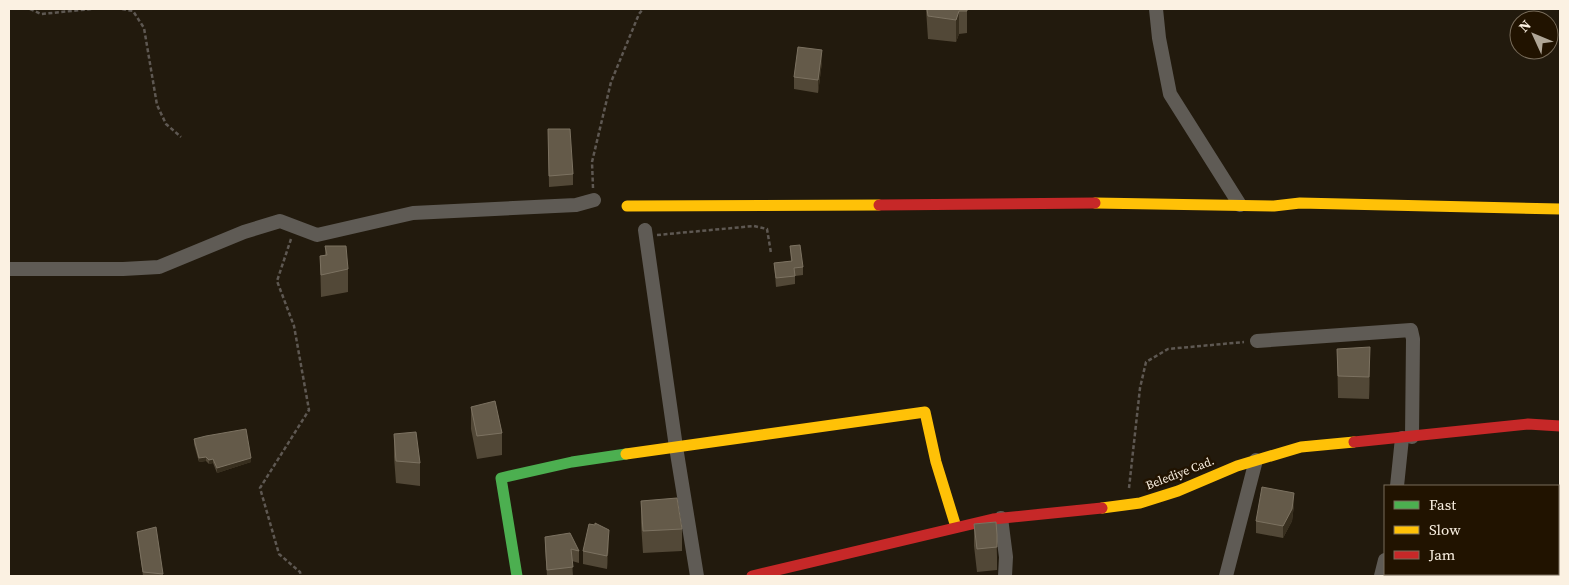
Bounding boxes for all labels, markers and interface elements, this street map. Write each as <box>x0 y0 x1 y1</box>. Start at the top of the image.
north arrow <box>1509 10 1559 60</box>
text: N <box>1514 15 1535 37</box>
street label: Belediye Cad. <box>1143 453 1217 493</box>
legend <box>1384 485 1559 575</box>
text: Fast <box>1429 494 1456 515</box>
text: Slow <box>1429 519 1461 540</box>
text: Jam <box>1428 544 1456 565</box>

